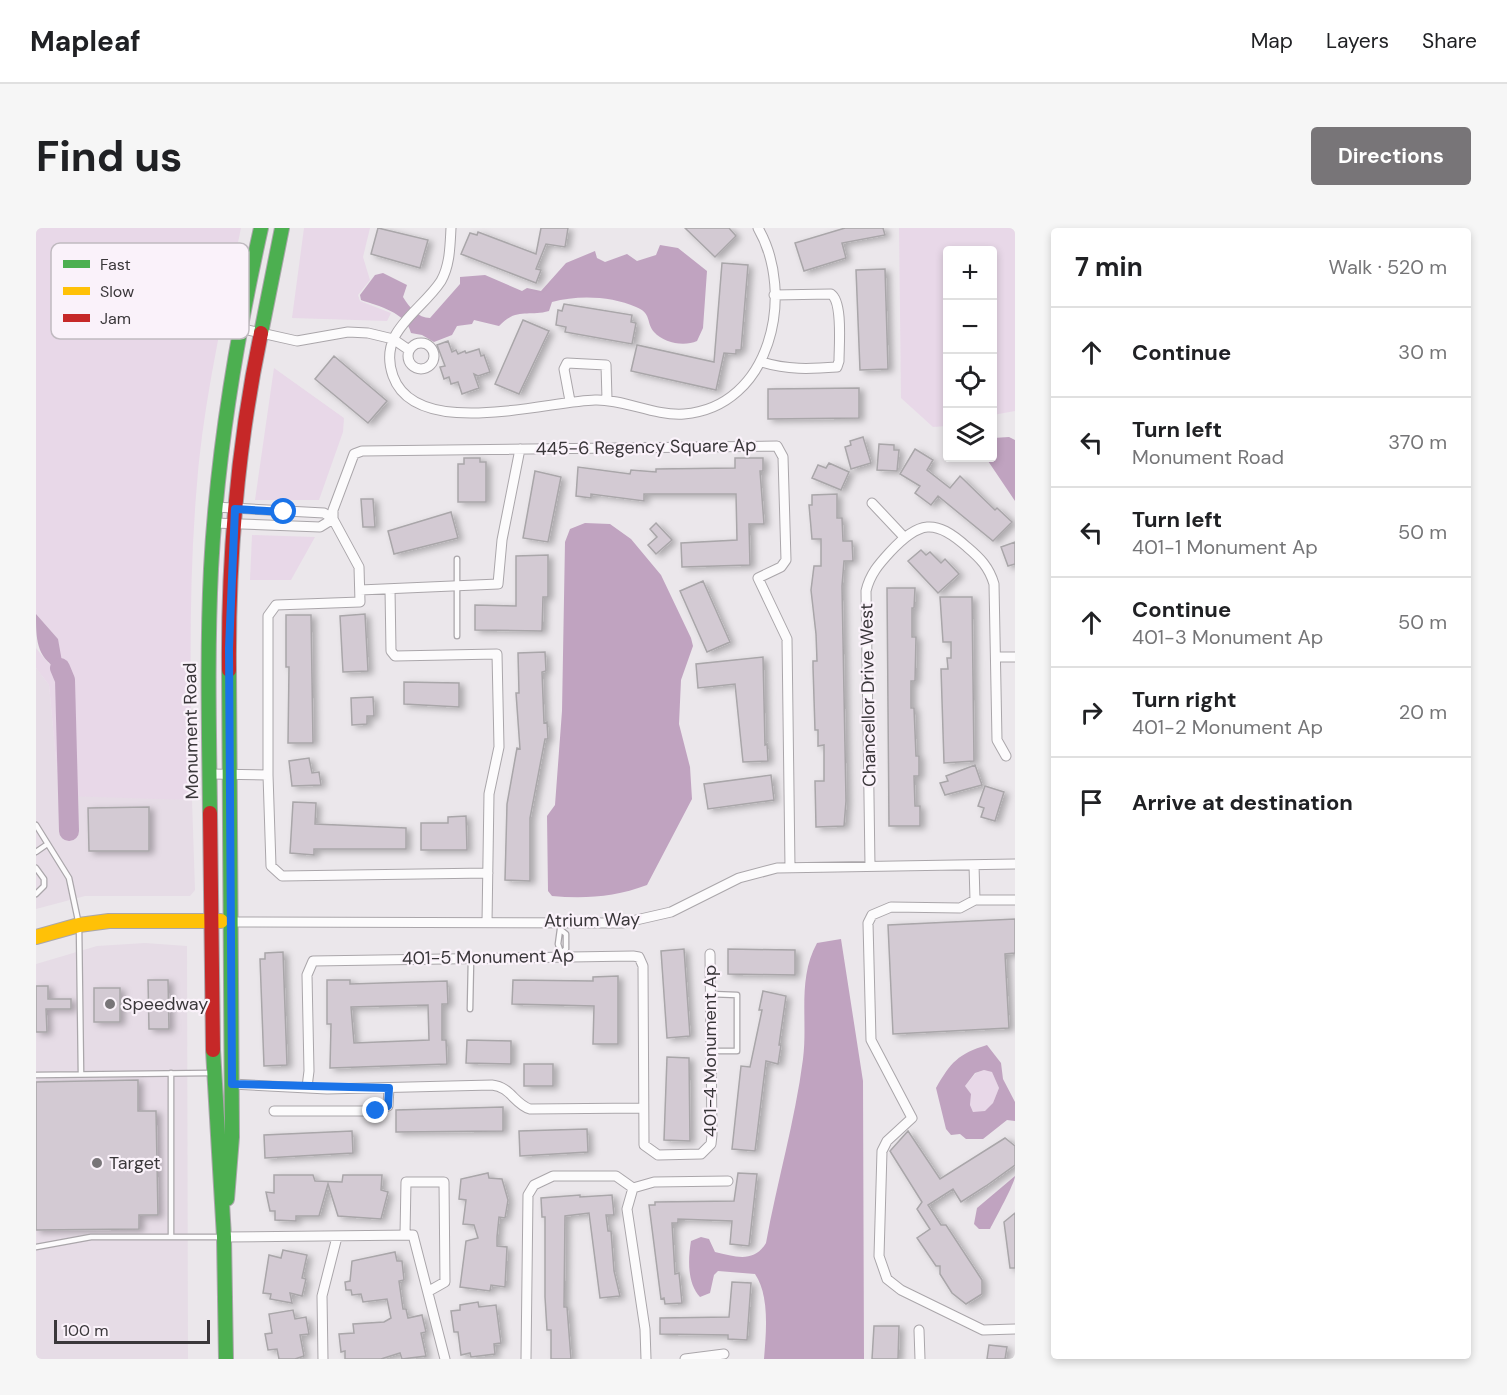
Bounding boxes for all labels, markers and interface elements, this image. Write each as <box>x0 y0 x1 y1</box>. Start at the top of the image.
text: Mapleaf <box>30 23 141 60</box>
text: Map <box>1251 27 1293 55</box>
text: Layers <box>1326 27 1389 55</box>
text: Share <box>1422 27 1477 55</box>
button: Directions <box>1311 127 1471 185</box>
text: Find us <box>36 129 182 184</box>
legend <box>51 243 249 339</box>
map controls <box>943 246 997 462</box>
button: + <box>943 246 997 300</box>
text: 7 min <box>1075 250 1143 284</box>
text: Fast <box>100 254 131 275</box>
text: Walk · 520 m <box>1329 254 1447 280</box>
text: Slow <box>100 281 134 302</box>
button: − <box>943 300 997 354</box>
text: Jam <box>100 308 131 329</box>
icon: ahead <box>1075 336 1108 369</box>
text: Continue <box>1132 338 1231 367</box>
text: 30 m <box>1398 339 1447 365</box>
button: locate <box>943 354 997 408</box>
button: layers <box>943 408 997 462</box>
text: Turn left <box>1132 415 1222 444</box>
icon: left <box>1075 426 1108 459</box>
text: 370 m <box>1388 429 1447 455</box>
street label: 445-6 Regency Square Ap <box>535 433 757 461</box>
text: Monument Road <box>1132 444 1284 470</box>
route start <box>270 498 296 524</box>
text: Turn left <box>1132 505 1222 534</box>
icon: left <box>1075 516 1108 549</box>
text: 50 m <box>1398 519 1447 545</box>
text: 401-1 Monument Ap <box>1132 534 1318 560</box>
text: Continue <box>1132 595 1231 624</box>
street label: Chancellor Drive West <box>854 603 882 787</box>
icon: ahead <box>1075 606 1108 639</box>
text: 50 m <box>1398 609 1447 635</box>
text: 401-3 Monument Ap <box>1132 624 1323 650</box>
street label: Monument Road <box>178 662 204 800</box>
text: Turn right <box>1132 685 1237 714</box>
icon: right <box>1075 696 1108 729</box>
text: 20 m <box>1399 699 1447 725</box>
text: 401-2 Monument Ap <box>1132 714 1323 740</box>
icon: arrive <box>1075 786 1108 819</box>
text: Arrive at destination <box>1132 788 1353 817</box>
street label: Atrium Way <box>544 907 640 933</box>
street label: 401-5 Monument Ap <box>402 943 574 971</box>
street label: 401-4 Monument Ap <box>698 965 722 1137</box>
place label: Speedway <box>122 992 208 1016</box>
marker: Speedway <box>103 997 117 1011</box>
route end <box>362 1097 388 1123</box>
place label: Target <box>109 1151 161 1175</box>
marker: Target <box>90 1156 104 1170</box>
scale bar <box>54 1317 210 1344</box>
text: 100 m <box>63 1320 108 1341</box>

